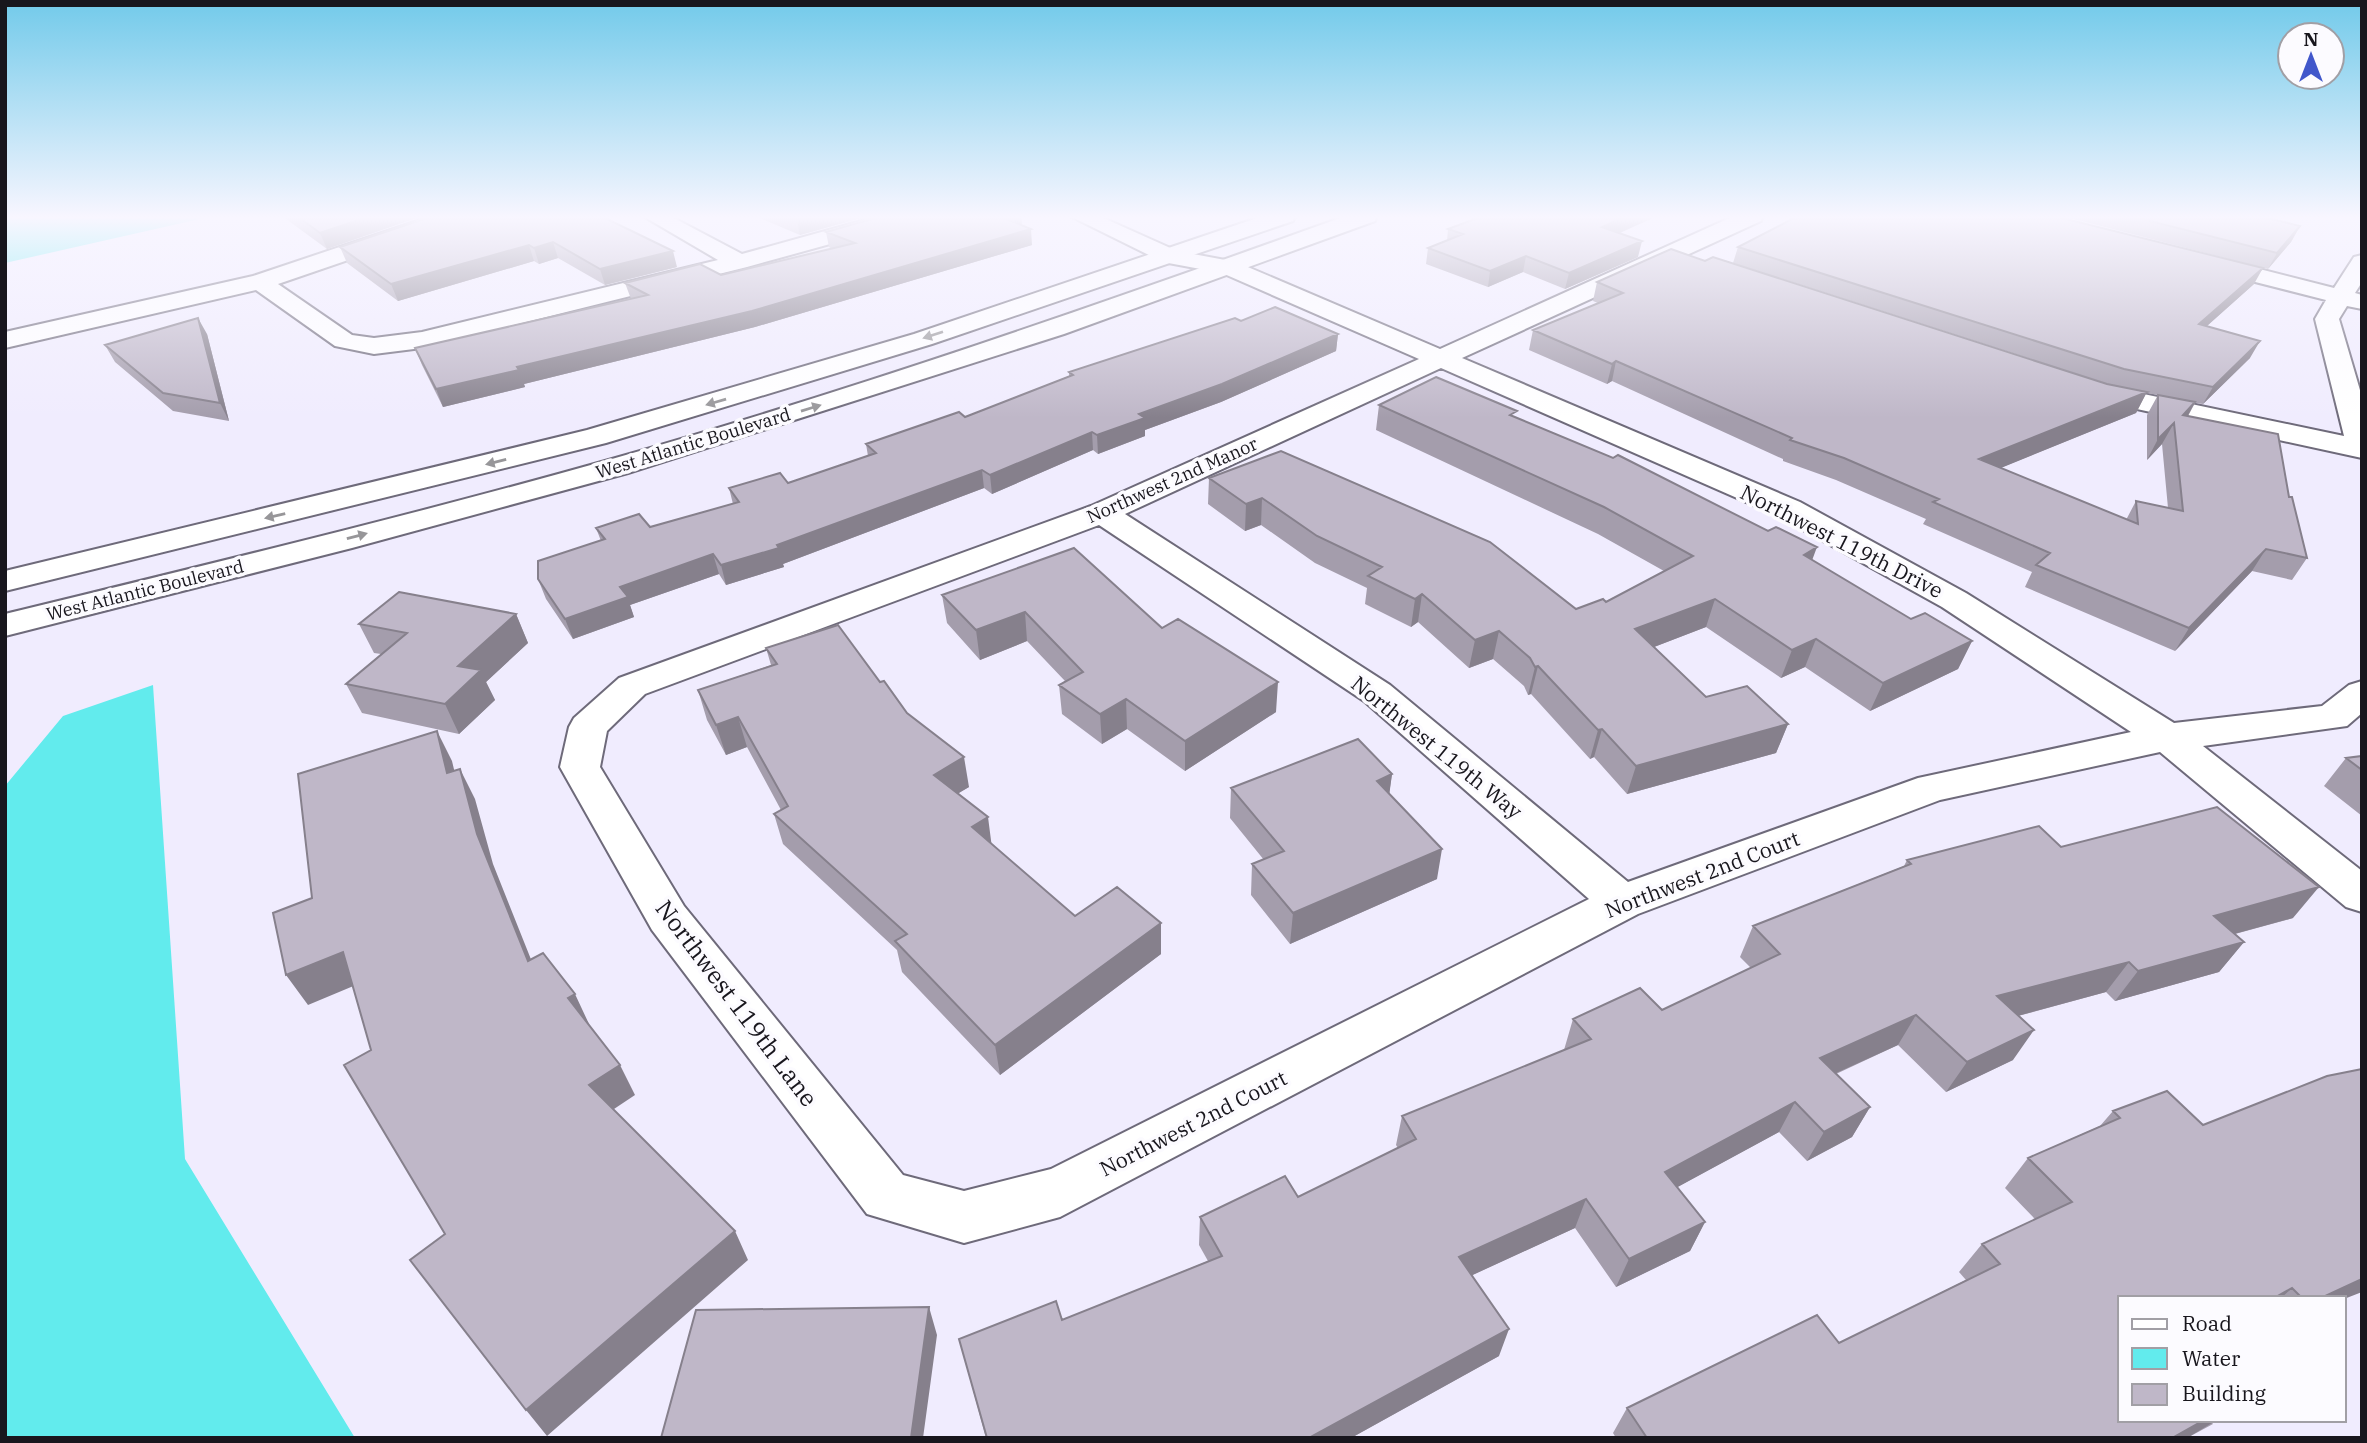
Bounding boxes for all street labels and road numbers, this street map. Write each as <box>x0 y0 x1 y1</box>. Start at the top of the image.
street label: West Atlantic Boulevard <box>593 402 793 484</box>
street label: Northwest 2nd Manor <box>1083 432 1261 528</box>
street label: Northwest 119th Drive <box>1736 478 1948 604</box>
street label: West Atlantic Boulevard <box>44 554 246 626</box>
street label: Northwest 119th Way <box>1346 669 1529 825</box>
street label: Northwest 2nd Court <box>1601 824 1803 924</box>
street label: Northwest 119th Lane <box>649 893 825 1113</box>
street label: Northwest 2nd Court <box>1095 1064 1291 1182</box>

